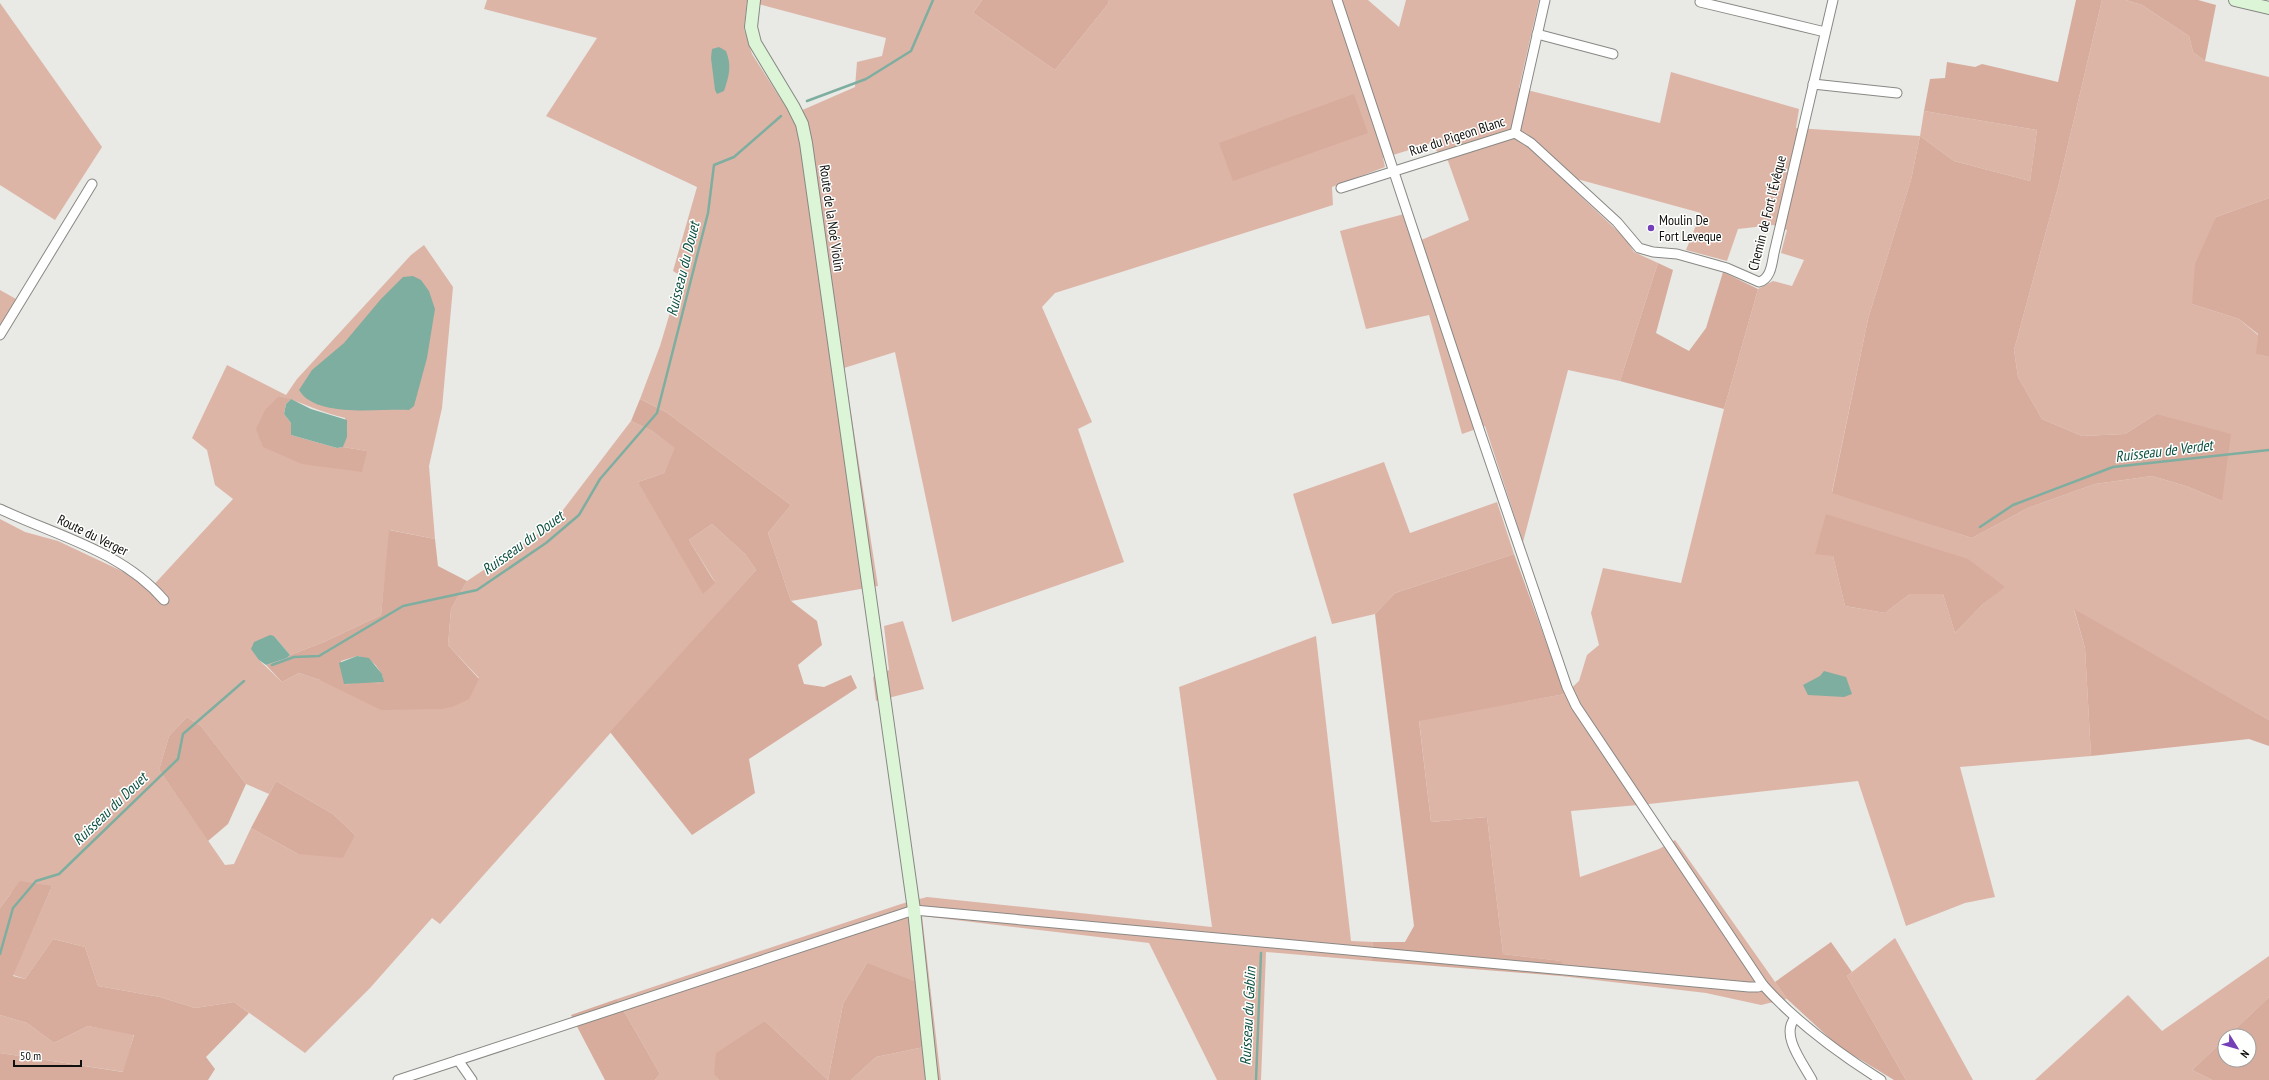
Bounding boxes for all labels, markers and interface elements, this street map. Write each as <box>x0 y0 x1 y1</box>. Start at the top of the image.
street label: Rue du Pigeon Blanc <box>1407 112 1507 160</box>
street label: Chemin de Fort l'Évêque <box>1744 153 1790 272</box>
street label: Route de la Noé Violin <box>816 164 848 272</box>
place label: Moulin De Fort Leveque <box>1659 211 1722 245</box>
water label: Ruisseau du Douet <box>662 218 704 318</box>
marker: Moulin De Fort Leveque <box>1646 223 1656 233</box>
water label: Ruisseau de Verdet <box>2114 435 2216 466</box>
water label: Ruisseau du Douet <box>478 505 569 579</box>
street label: Route du Verger <box>55 510 132 560</box>
water label: Ruisseau du Douet <box>68 767 152 849</box>
water label: Ruisseau du Gablin <box>1235 965 1260 1066</box>
north arrow <box>2217 1028 2257 1068</box>
scale bar <box>14 1042 81 1068</box>
text: N <box>2238 1047 2252 1061</box>
text: 50 m <box>20 1048 41 1063</box>

